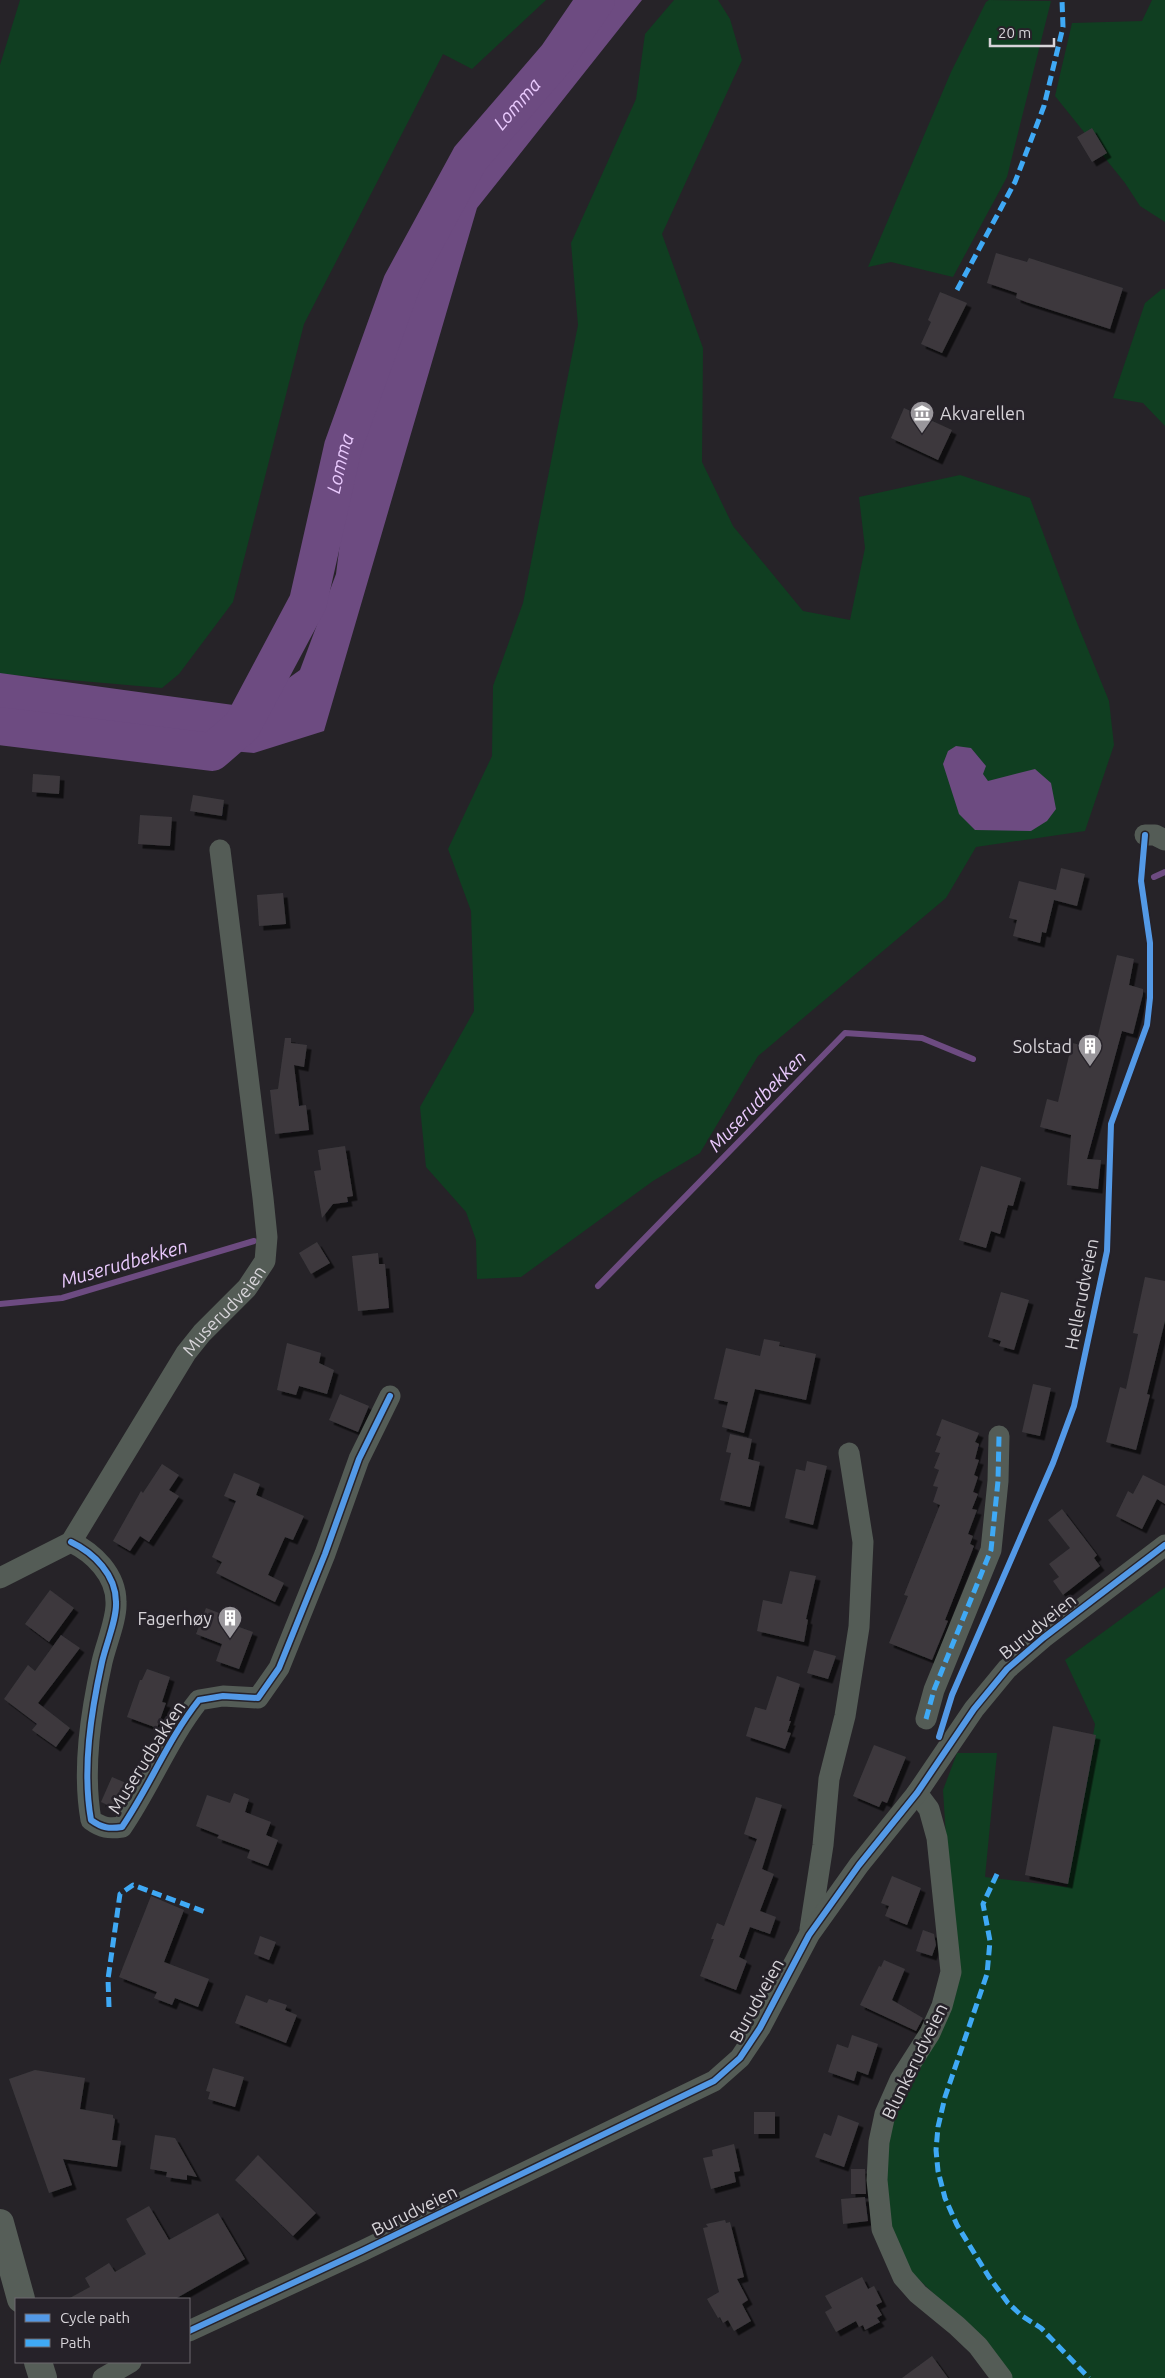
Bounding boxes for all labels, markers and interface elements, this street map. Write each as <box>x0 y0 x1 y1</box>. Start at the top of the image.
scale bar <box>990 15 1054 47</box>
text: 20 m <box>998 24 1031 41</box>
water label: Lomma <box>489 73 545 134</box>
museum icon: Akvarellen <box>909 400 935 434</box>
place label: Akvarellen <box>940 403 1025 423</box>
water label: Lomma <box>322 430 358 495</box>
building icon: Solstad <box>1077 1033 1103 1067</box>
place label: Solstad <box>1013 1036 1072 1056</box>
water label: Muserudbekken <box>704 1046 810 1156</box>
water label: Muserudbekken <box>58 1234 190 1292</box>
street label: Hellerudveien <box>1060 1237 1102 1351</box>
street label: Muserudveien <box>178 1261 269 1359</box>
street label: Burudveien <box>995 1589 1079 1663</box>
building icon: Fagerhøy <box>217 1605 243 1639</box>
place label: Fagerhøy <box>137 1608 212 1628</box>
street label: Muserudbakken <box>103 1697 189 1817</box>
street label: Burudveien <box>725 1955 787 2045</box>
street label: Blunkerudveien <box>877 2000 951 2122</box>
street label: Burudveien <box>368 2181 460 2239</box>
legend <box>15 2298 190 2363</box>
text: Cycle path <box>60 2309 130 2326</box>
text: Path <box>60 2334 91 2351</box>

